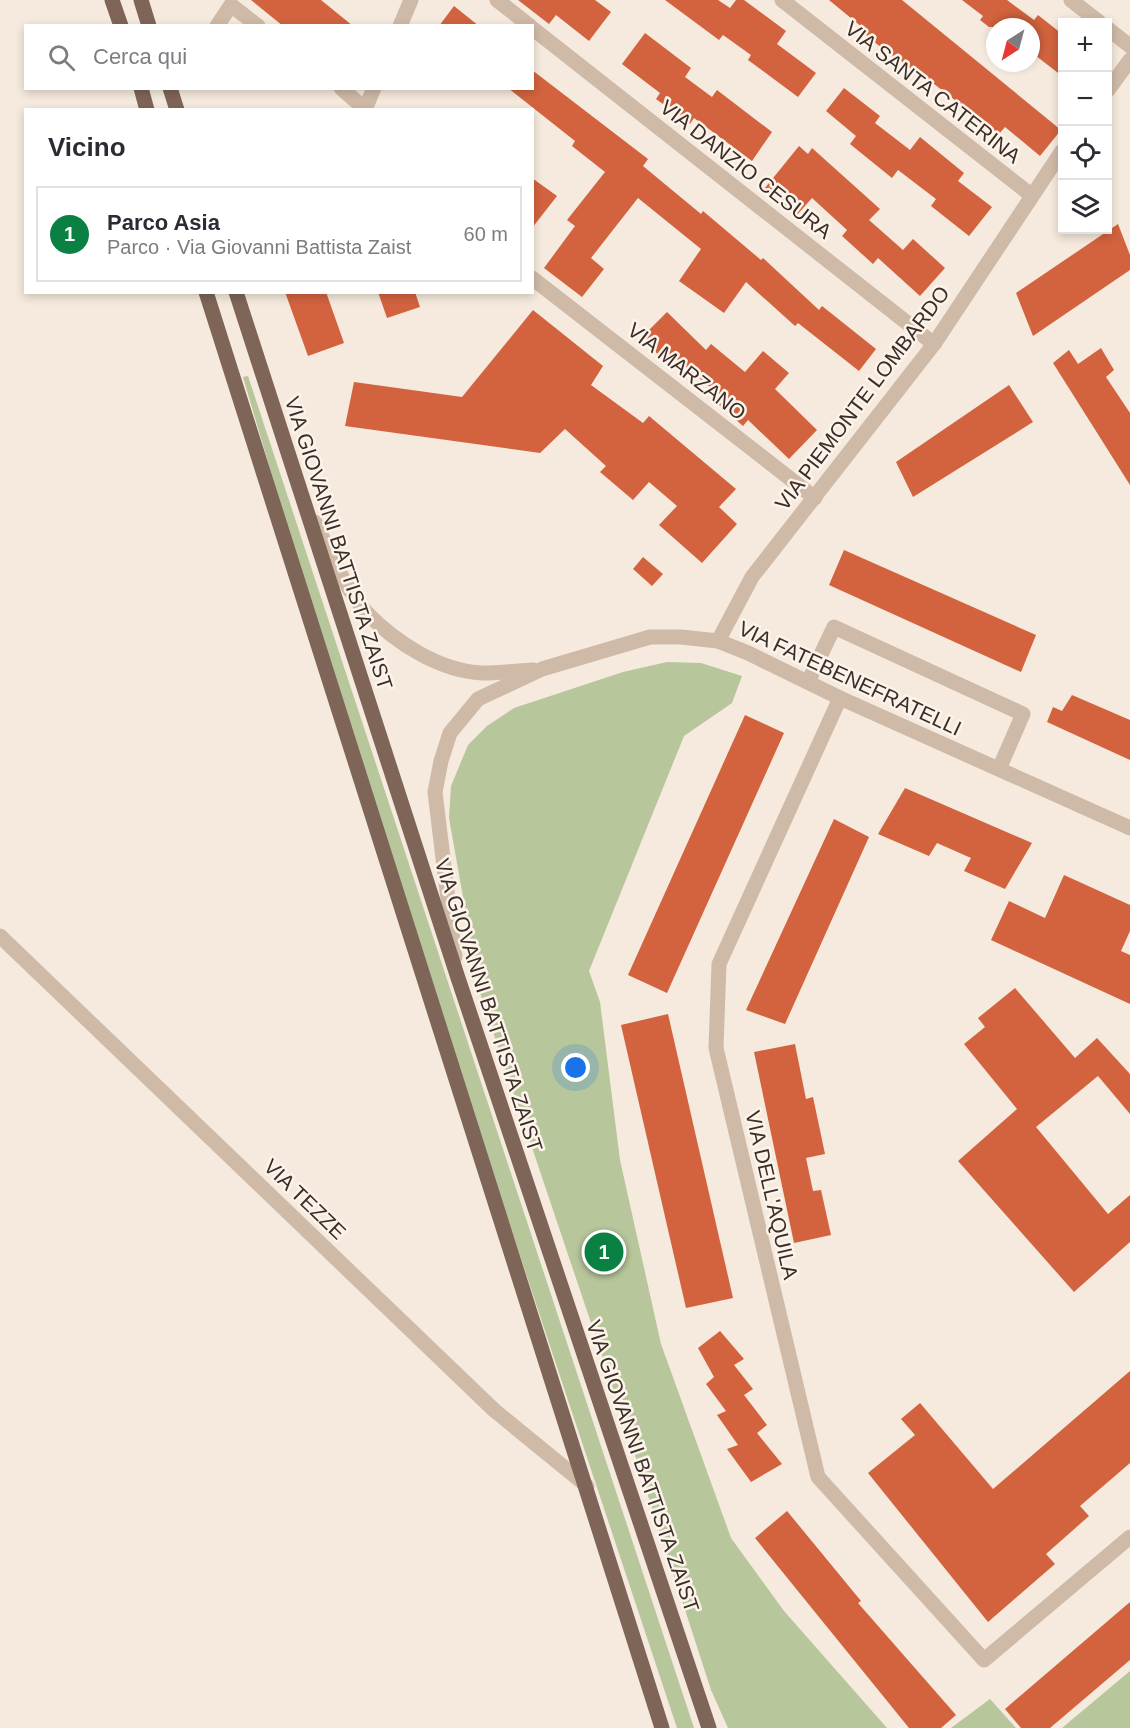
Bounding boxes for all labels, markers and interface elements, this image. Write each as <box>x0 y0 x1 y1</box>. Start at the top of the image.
street label: VIA SANTA CATERINA <box>841 16 1025 168</box>
north arrow <box>986 18 1040 72</box>
map controls <box>1058 18 1112 234</box>
button: + <box>1058 18 1112 72</box>
search box <box>24 24 534 90</box>
icon: search <box>45 41 78 74</box>
text: Cerca qui <box>93 44 187 69</box>
button: − <box>1058 72 1112 126</box>
street label: VIA DANZIO CESURA <box>656 95 836 243</box>
button: locate <box>1058 126 1112 180</box>
text: Vicino <box>48 132 126 162</box>
button: layers <box>1058 180 1112 234</box>
text: Parco Asia <box>107 210 220 235</box>
text: 1 <box>64 223 75 245</box>
text: 60 m <box>464 223 508 245</box>
text: Parco · Via Giovanni Battista Zaist <box>107 236 411 258</box>
street label: VIA PIEMONTE LOMBARDO <box>770 282 954 514</box>
street label: VIA MARZANO <box>623 318 751 424</box>
street label: VIA GIOVANNI BATTISTA ZAIST <box>281 394 397 693</box>
street label: VIA FATEBENEFRATELLI <box>735 616 965 740</box>
street label: VIA GIOVANNI BATTISTA ZAIST <box>431 856 547 1155</box>
your location <box>561 1053 590 1082</box>
street label: VIA DELL'AQUILA <box>741 1109 803 1281</box>
street label: VIA TEZZE <box>259 1154 351 1244</box>
pin: 1 <box>584 1230 624 1274</box>
street label: VIA GIOVANNI BATTISTA ZAIST <box>582 1317 704 1615</box>

